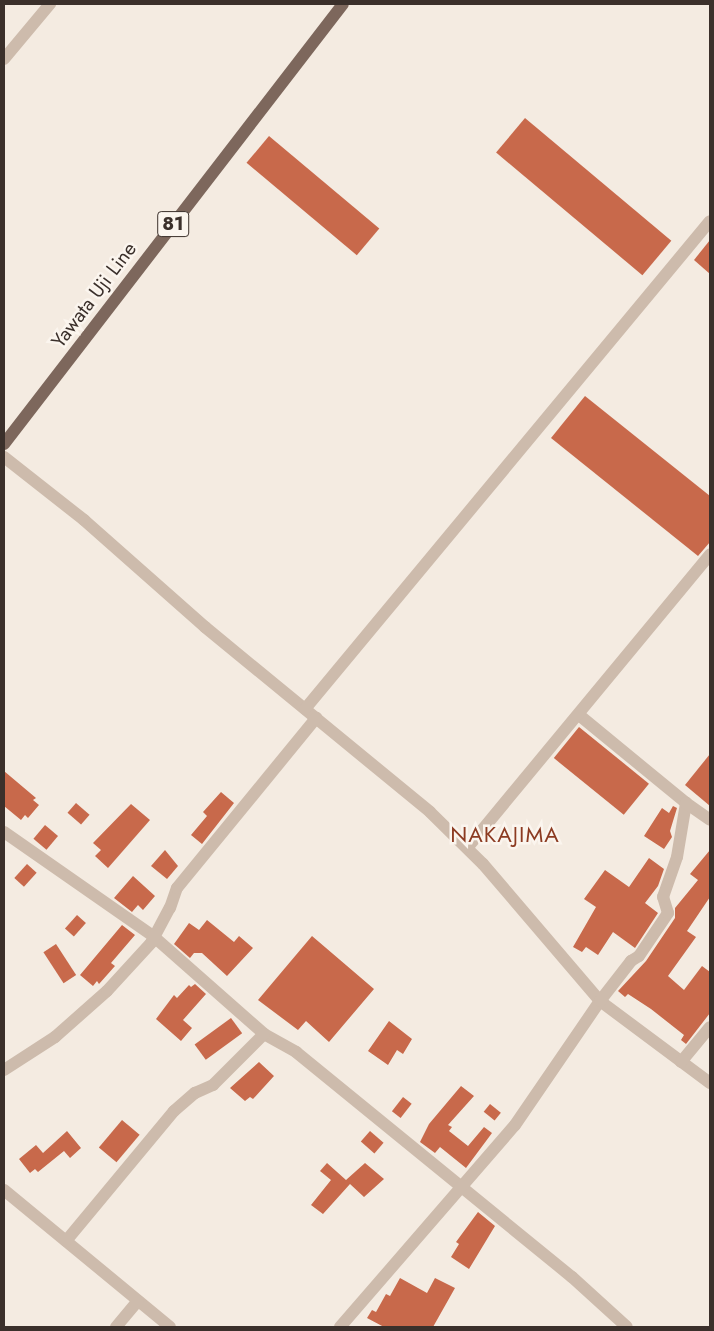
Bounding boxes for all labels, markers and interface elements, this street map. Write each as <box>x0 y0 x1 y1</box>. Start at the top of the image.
road number: 81 <box>157 208 189 240</box>
street label: Yawata Uji Line <box>46 237 142 353</box>
district label: NAKAJIMA <box>449 822 561 848</box>

